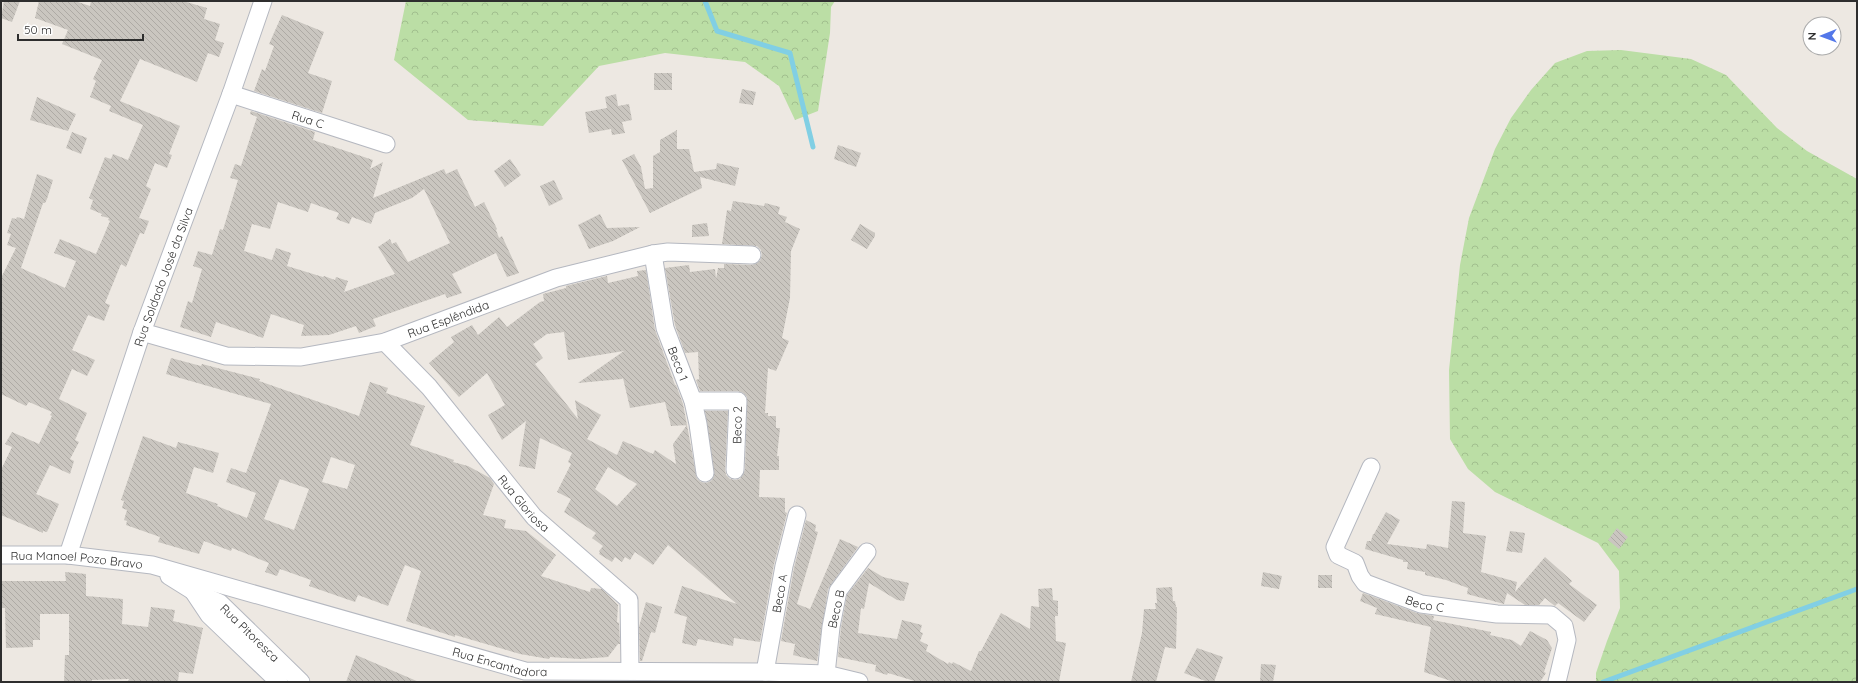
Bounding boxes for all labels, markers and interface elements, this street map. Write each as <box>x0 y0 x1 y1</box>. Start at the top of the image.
scale bar <box>18 16 143 42</box>
north arrow <box>1802 16 1842 56</box>
text: 50 m <box>24 22 52 37</box>
text: N <box>1805 32 1819 40</box>
street label: Rua C <box>290 107 326 131</box>
street label: Rua Soldado José da Silva <box>130 205 196 348</box>
street label: Rua Esplêndida <box>405 296 491 340</box>
street label: Beco 1 <box>665 344 692 383</box>
street label: Beco 2 <box>729 406 745 444</box>
street label: Rua Gloriosa <box>495 471 553 535</box>
street label: Rua Manoel Pozo Bravo <box>11 547 144 571</box>
street label: Beco A <box>768 572 790 614</box>
street label: Beco B <box>824 588 848 630</box>
street label: Beco C <box>1403 591 1445 614</box>
street label: Rua Pitoresca <box>218 600 283 665</box>
street label: Rua Encantadora <box>451 643 547 679</box>

